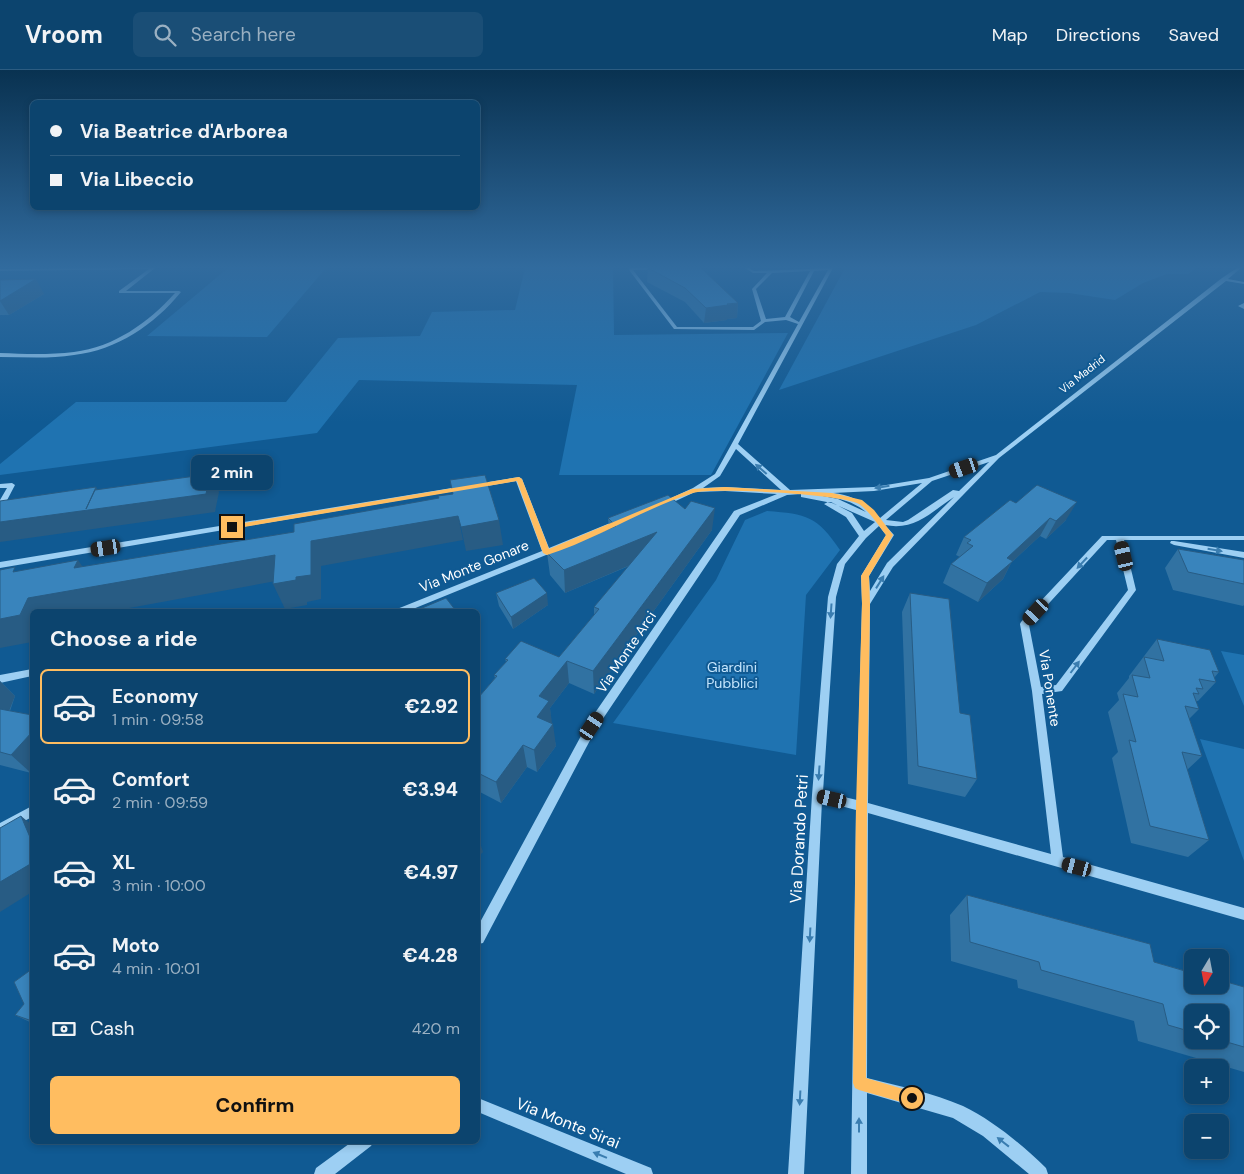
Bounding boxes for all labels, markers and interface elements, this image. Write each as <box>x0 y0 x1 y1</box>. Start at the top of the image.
search box <box>133 12 483 57</box>
text: Vroom <box>25 19 103 50</box>
icon: search <box>151 21 179 49</box>
text: Search here <box>191 22 296 47</box>
text: Map <box>992 23 1028 47</box>
text: Directions <box>1056 23 1141 47</box>
text: Saved <box>1169 23 1219 47</box>
text: Via Beatrice d'Arborea <box>80 119 288 144</box>
text: Via Libeccio <box>80 167 194 192</box>
street label: Via Madrid <box>1056 352 1108 396</box>
callout: 2 min <box>191 454 273 490</box>
car <box>947 456 980 480</box>
text: 2 min <box>211 462 253 483</box>
one-way arrow <box>755 463 768 474</box>
one-way arrow <box>873 484 889 492</box>
route end <box>221 516 243 538</box>
street label: Via Monte Gonare <box>417 536 531 596</box>
car <box>90 538 121 558</box>
car <box>1113 540 1134 572</box>
one-way arrow <box>1207 547 1223 555</box>
one-way arrow <box>1076 557 1088 569</box>
one-way arrow <box>875 575 885 588</box>
car <box>1020 596 1051 628</box>
one-way arrow <box>827 603 835 619</box>
street label: Via Monte Arci <box>592 608 660 696</box>
text: Choose a ride <box>50 624 198 653</box>
street label: Via Ponente <box>1035 648 1065 728</box>
park label: Giardini Pubblici <box>706 658 758 692</box>
one-way arrow <box>1069 661 1080 674</box>
icon: car <box>52 684 97 729</box>
text: Economy <box>112 684 199 709</box>
text: €2.92 <box>405 694 458 719</box>
text: 1 min · 09:58 <box>112 709 204 730</box>
car <box>577 709 606 743</box>
one-way arrow <box>814 765 822 781</box>
icon: car <box>52 767 97 812</box>
text: Comfort <box>112 767 190 792</box>
street label: Via Dorando Petri <box>785 774 813 904</box>
text: €3.94 <box>403 777 458 802</box>
car <box>815 788 848 810</box>
text: 2 min · 09:59 <box>112 792 208 813</box>
icon: car <box>52 850 97 895</box>
text: XL <box>112 850 135 875</box>
car <box>1060 856 1093 878</box>
text: €4.97 <box>404 860 458 885</box>
text: 3 min · 10:00 <box>112 875 206 896</box>
one-way arrow <box>805 928 813 944</box>
icon: car <box>52 933 97 978</box>
text: Moto <box>112 933 160 958</box>
text: €4.28 <box>403 943 458 968</box>
north arrow <box>1184 949 1229 994</box>
map controls <box>1184 949 1229 1159</box>
text: 4 min · 10:01 <box>112 958 200 979</box>
button: locate <box>1184 1004 1229 1049</box>
icon: cash <box>50 1015 78 1043</box>
text: Cash <box>90 1016 134 1041</box>
text: 420 m <box>412 1018 460 1039</box>
button: + <box>1184 1059 1229 1104</box>
button: Confirm <box>50 1076 460 1134</box>
route start <box>901 1087 923 1109</box>
one-way arrow <box>796 1090 804 1106</box>
street label: Via Monte Sirai <box>513 1093 623 1153</box>
button: − <box>1184 1114 1229 1159</box>
one-way arrow <box>855 1117 863 1133</box>
one-way arrow <box>996 1137 1010 1147</box>
one-way arrow <box>593 1151 607 1159</box>

